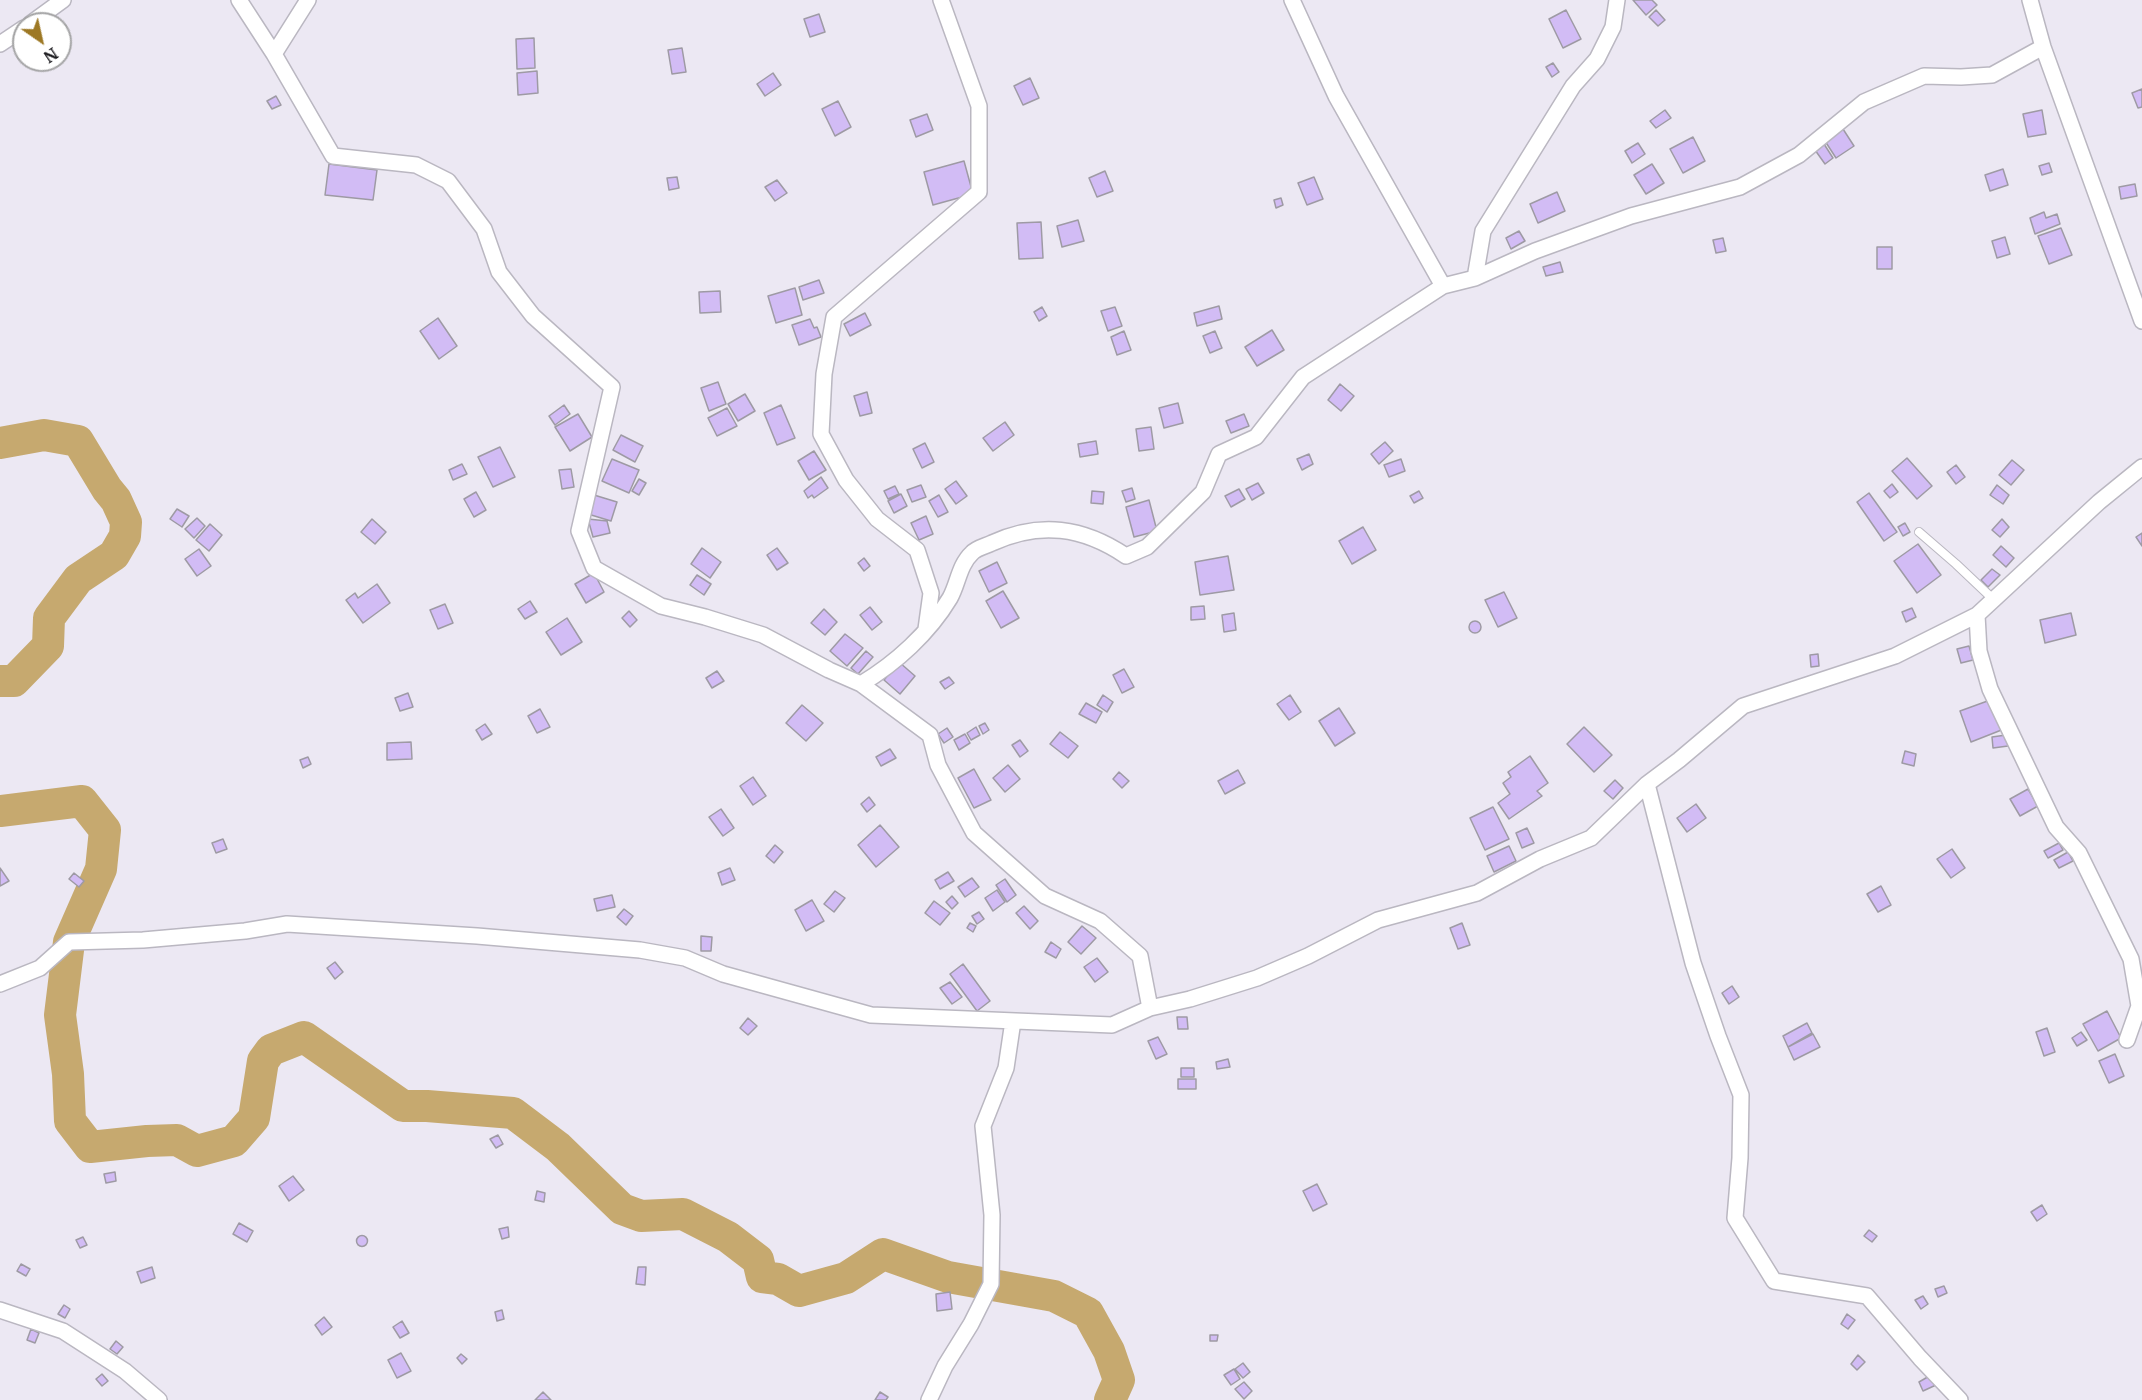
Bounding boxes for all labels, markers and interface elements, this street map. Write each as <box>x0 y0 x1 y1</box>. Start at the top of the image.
north arrow <box>12 12 72 72</box>
text: N <box>40 43 62 67</box>

